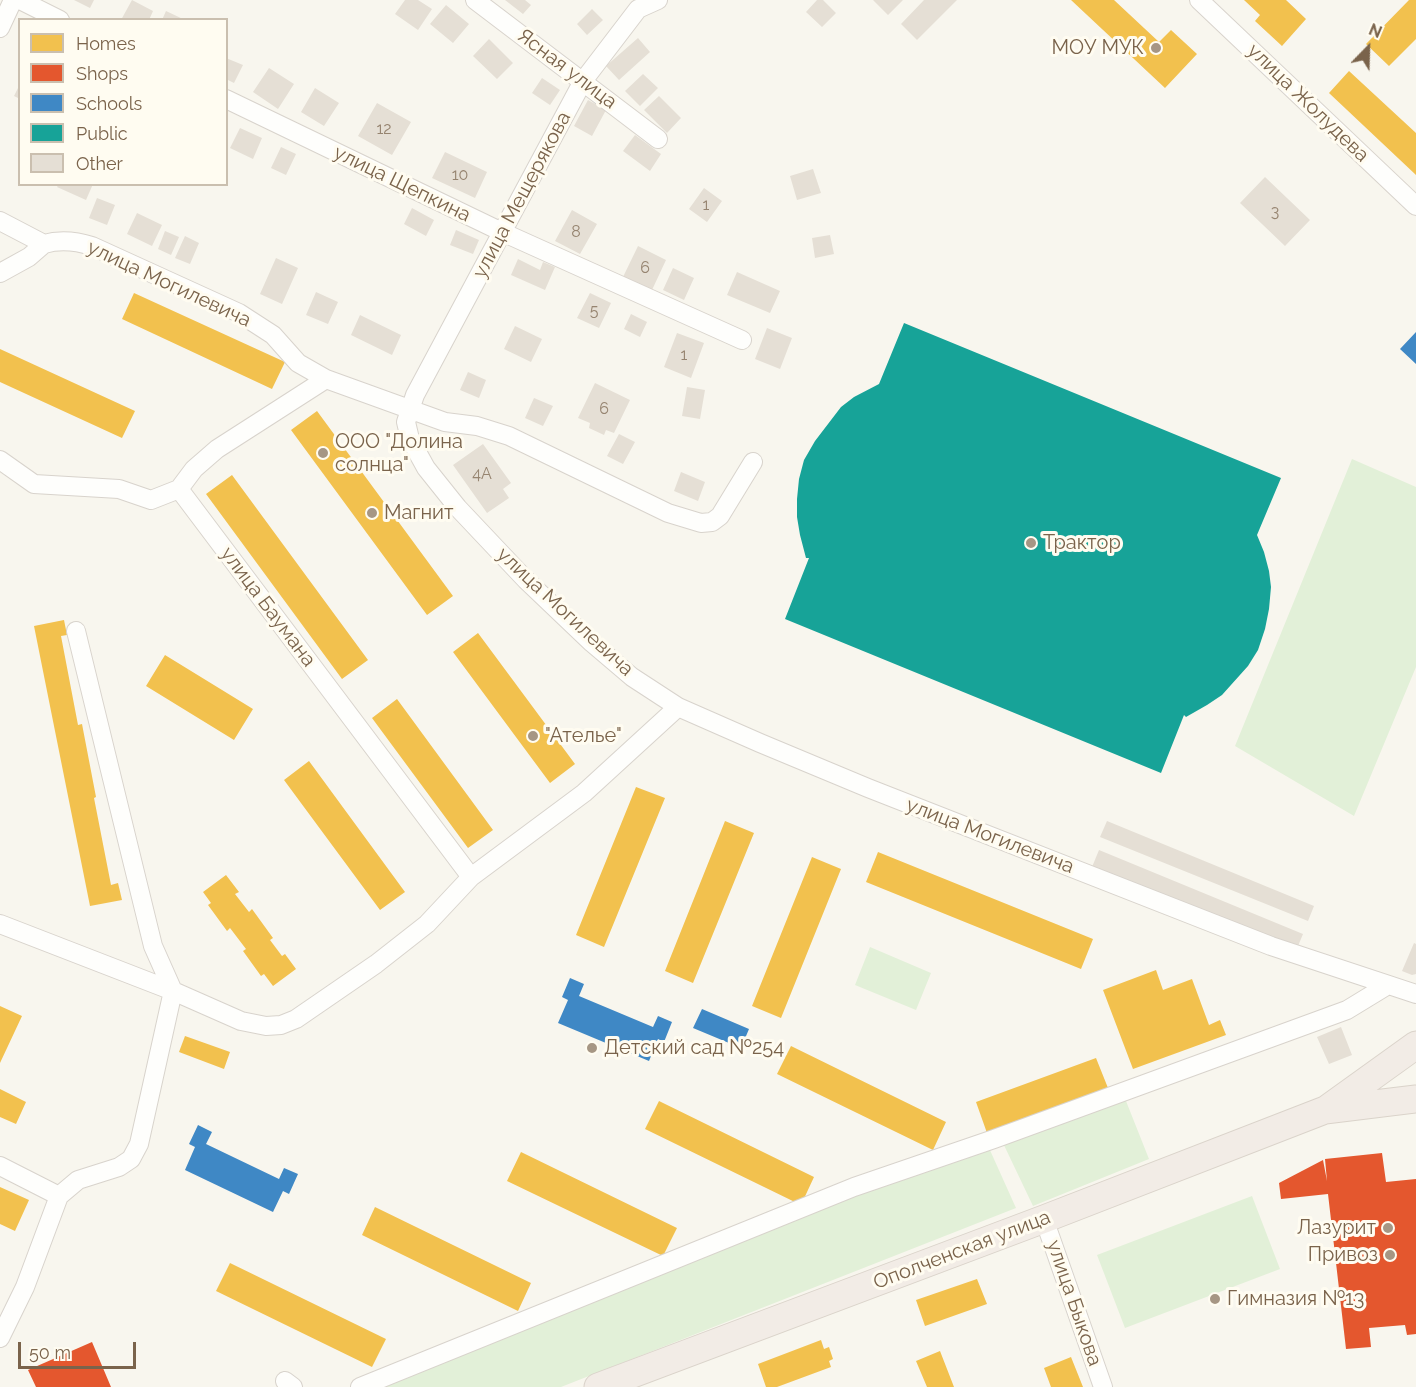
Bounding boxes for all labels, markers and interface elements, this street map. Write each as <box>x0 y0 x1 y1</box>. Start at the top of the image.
legend <box>18 18 228 186</box>
north arrow <box>1338 18 1398 78</box>
text: N <box>1366 20 1385 42</box>
street label: Ясная улица <box>513 24 621 114</box>
text: Homes <box>76 33 136 54</box>
place label: МОУ МУК <box>1051 36 1144 60</box>
street label: улица Жолудева <box>1242 39 1374 167</box>
marker: МОУ МУК <box>1149 41 1163 55</box>
text: Shops <box>76 63 128 84</box>
text: Schools <box>76 93 142 114</box>
street label: улица Мещерякова <box>468 108 576 282</box>
house number: 12 <box>376 119 392 139</box>
text: Public <box>76 123 128 144</box>
street label: улица Щепкина <box>330 140 474 228</box>
text: Other <box>76 153 123 174</box>
house number: 10 <box>452 165 468 185</box>
house number: 1 <box>703 195 709 215</box>
house number: 3 <box>1271 202 1279 222</box>
house number: 8 <box>571 222 581 242</box>
street label: улица Могилевича <box>83 236 255 332</box>
house number: 6 <box>640 258 650 278</box>
house number: 5 <box>590 301 598 321</box>
house number: 1 <box>681 345 687 365</box>
house number: 6 <box>599 399 609 419</box>
place label: ООО "Долина солнца" <box>335 430 463 477</box>
marker: ООО "Долина солнца" <box>316 446 330 460</box>
house number: 4А <box>472 464 492 484</box>
place label: Магнит <box>384 501 454 525</box>
marker: Магнит <box>365 506 379 520</box>
place label: Трактор <box>1043 531 1121 555</box>
marker: Трактор <box>1024 536 1038 550</box>
street label: улица Баумана <box>215 542 321 672</box>
street label: улица Могилевича <box>492 543 638 681</box>
place label: "Ателье" <box>545 724 622 748</box>
marker: "Ателье" <box>526 729 540 743</box>
street label: улица Могилевича <box>903 793 1077 879</box>
place label: Детский сад №254 <box>604 1036 784 1060</box>
marker: Детский сад №254 <box>585 1041 599 1055</box>
street label: Ополченская улица <box>870 1205 1054 1295</box>
place label: Лазурит <box>1297 1216 1376 1240</box>
marker: Лазурит <box>1381 1221 1395 1235</box>
street label: улица Быкова <box>1041 1237 1107 1369</box>
place label: Привоз <box>1308 1243 1378 1267</box>
marker: Привоз <box>1383 1248 1397 1262</box>
place label: Гимназия №13 <box>1227 1287 1364 1311</box>
marker: Гимназия №13 <box>1208 1292 1222 1306</box>
scale bar <box>21 1330 140 1368</box>
text: 50 m <box>29 1342 71 1363</box>

